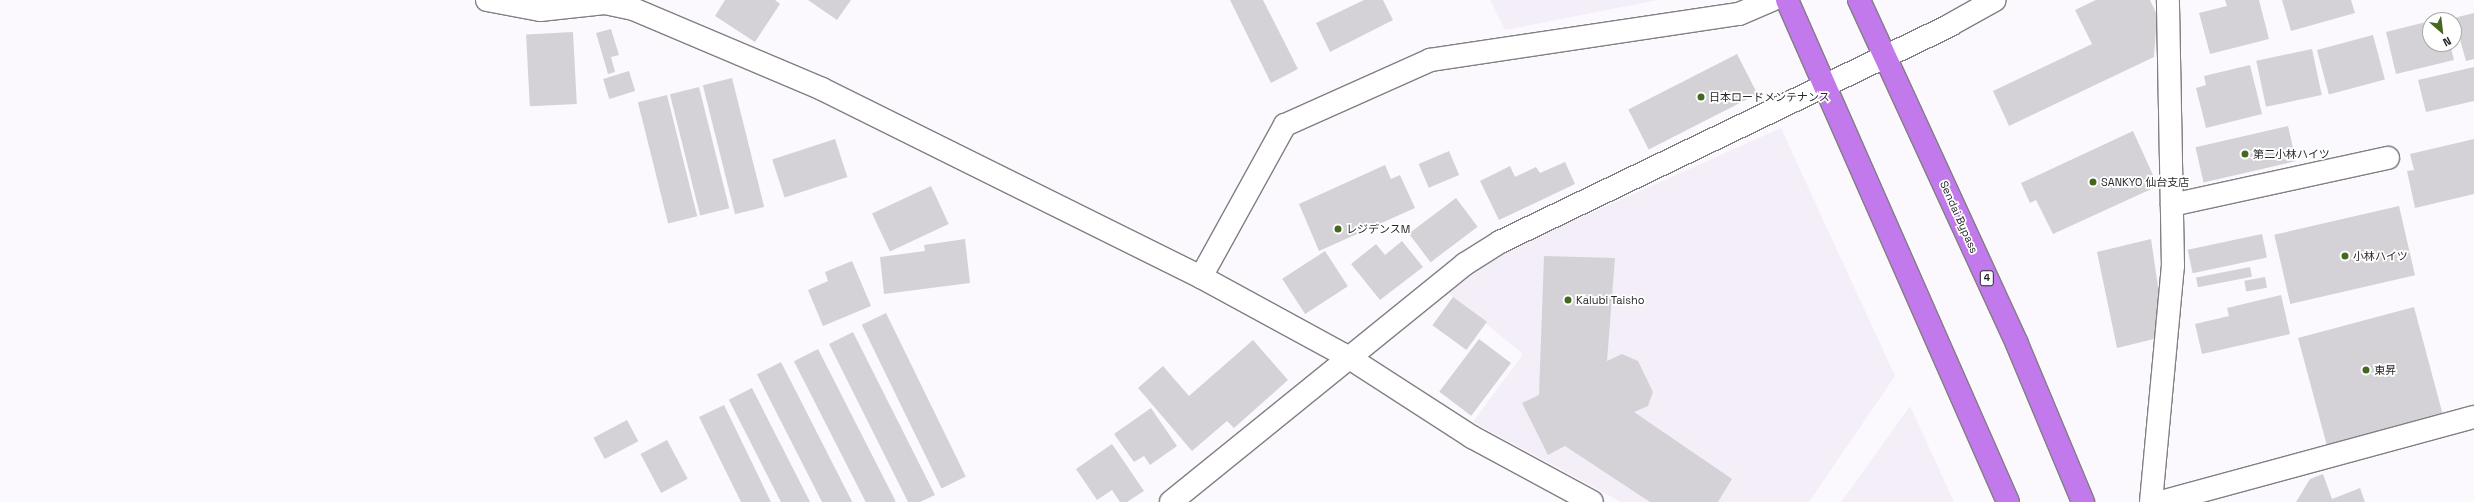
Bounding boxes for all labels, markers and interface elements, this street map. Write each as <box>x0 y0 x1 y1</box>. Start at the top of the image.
north arrow <box>2422 12 2462 52</box>
text: N <box>2441 34 2454 50</box>
place label: 日本ロードメンテナンス <box>1709 90 1830 104</box>
marker: 日本ロードメンテナンス <box>1696 92 1706 102</box>
place label: 第二小林ハイツ <box>2253 147 2330 161</box>
marker: 第二小林ハイツ <box>2240 149 2250 159</box>
place label: SANKYO 仙台支店 <box>2101 175 2189 189</box>
marker: SANKYO 仙台支店 <box>2088 177 2098 187</box>
street label: Sendai Bypass <box>1937 179 1981 255</box>
place label: レジデンスM <box>1346 222 1411 236</box>
marker: レジデンスM <box>1333 224 1343 234</box>
place label: 小林ハイツ <box>2353 249 2408 263</box>
marker: 小林ハイツ <box>2340 251 2350 261</box>
road number: 4 <box>1979 270 1995 286</box>
place label: Kalubi Taisho <box>1576 293 1645 307</box>
marker: Kalubi Taisho <box>1563 295 1573 305</box>
place label: 東昇 <box>2374 363 2396 377</box>
marker: 東昇 <box>2361 365 2371 375</box>

